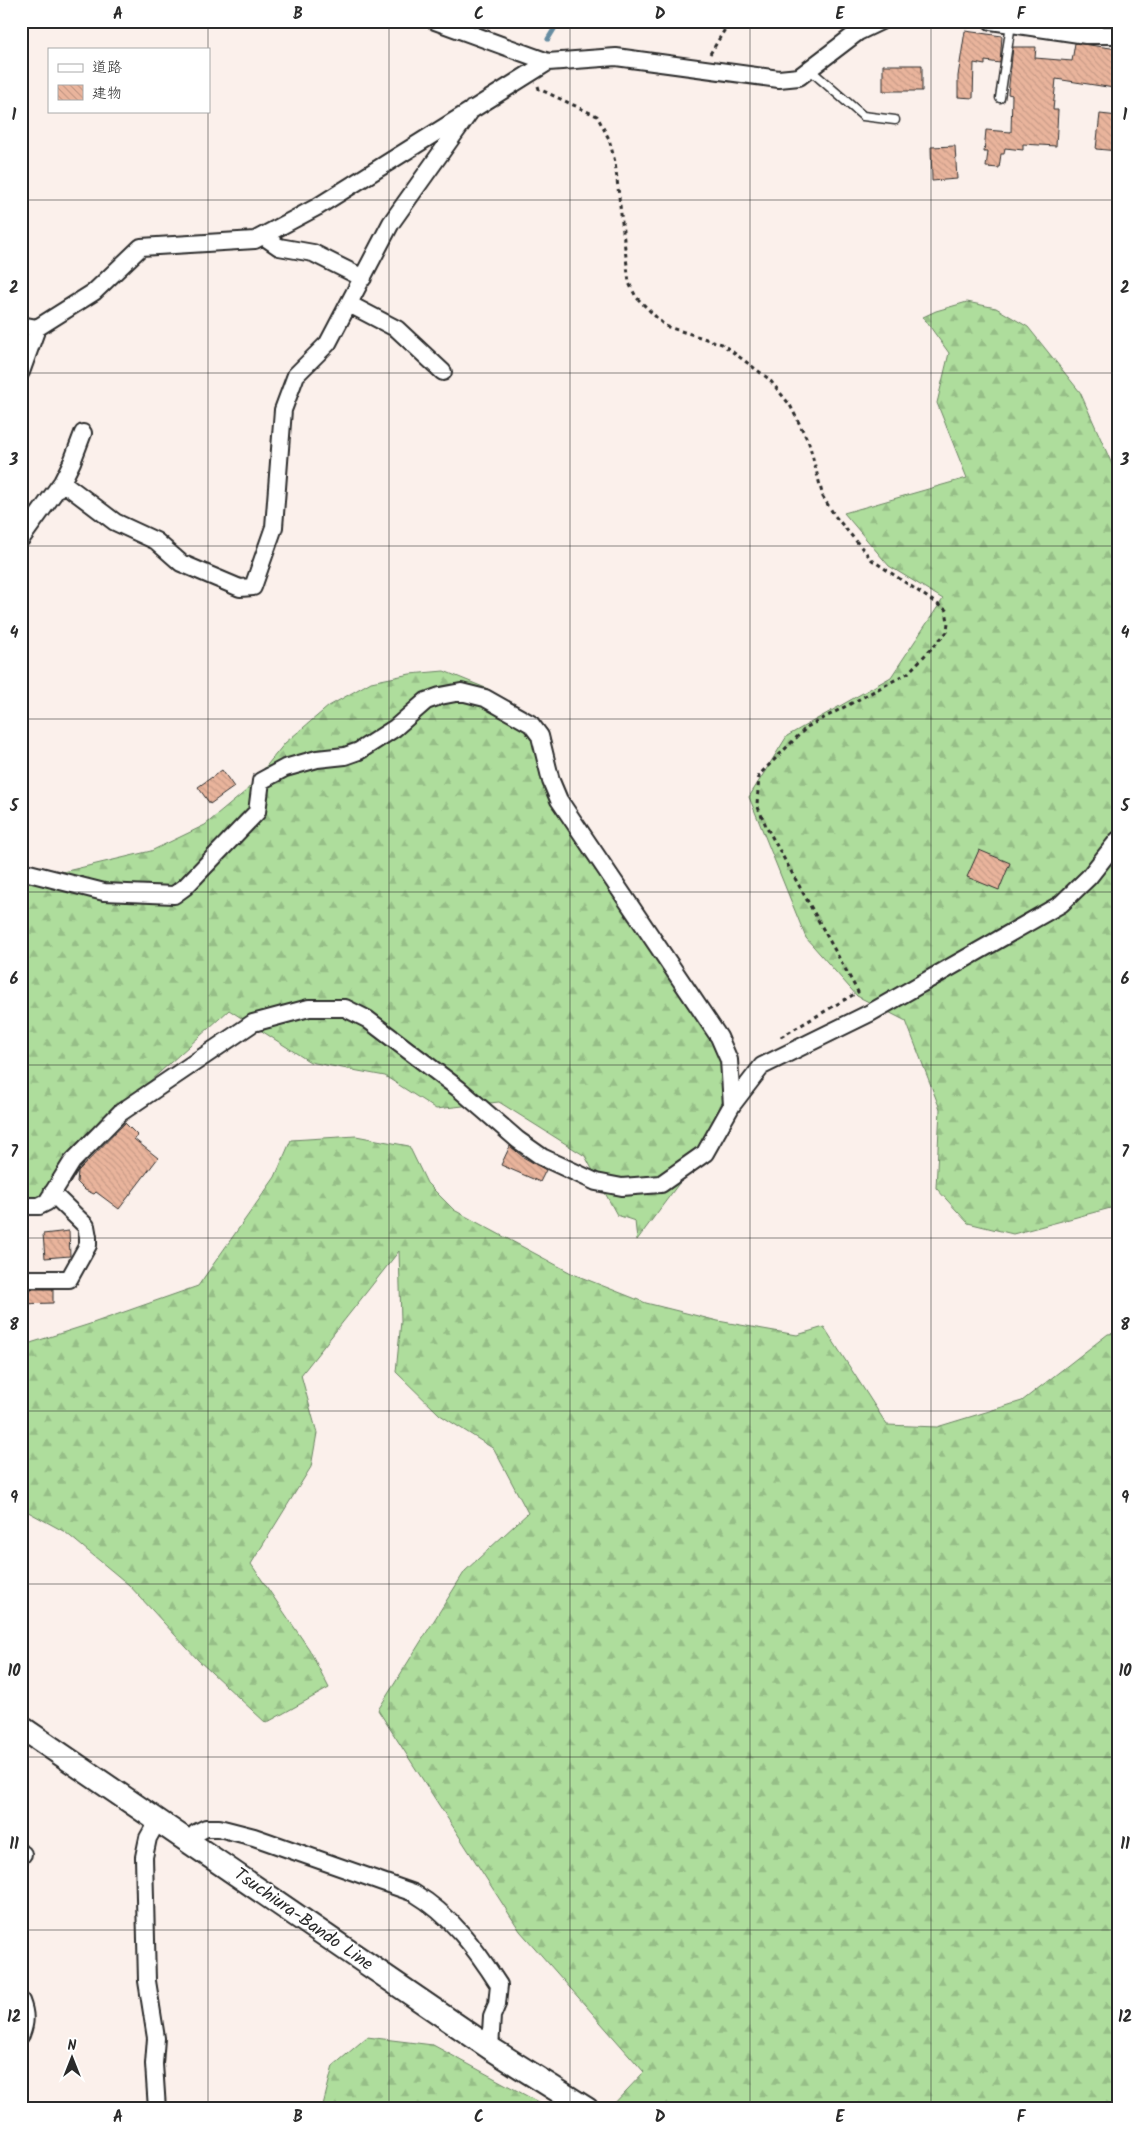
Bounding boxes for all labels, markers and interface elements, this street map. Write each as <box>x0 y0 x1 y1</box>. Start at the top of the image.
text: A <box>113 2 123 27</box>
text: B <box>293 2 303 27</box>
text: C <box>474 2 484 27</box>
text: D <box>655 2 666 27</box>
text: E <box>836 2 846 27</box>
text: F <box>1017 2 1027 27</box>
legend <box>48 48 210 112</box>
text: 道路 <box>92 56 122 80</box>
text: 建物 <box>92 82 122 106</box>
text: 1 <box>12 103 17 128</box>
text: 1 <box>1123 103 1128 128</box>
text: 2 <box>9 276 19 301</box>
text: 2 <box>1120 276 1130 301</box>
text: 3 <box>9 448 19 473</box>
text: 3 <box>1120 448 1130 473</box>
text: 4 <box>10 621 19 646</box>
text: 4 <box>1121 621 1130 646</box>
text: 5 <box>9 794 20 819</box>
text: 5 <box>1120 794 1131 819</box>
text: 6 <box>10 967 19 992</box>
text: 6 <box>1121 967 1130 992</box>
text: 7 <box>10 1140 18 1165</box>
text: 7 <box>1121 1140 1129 1165</box>
text: 8 <box>9 1313 19 1338</box>
text: 8 <box>1120 1313 1130 1338</box>
text: 9 <box>10 1486 18 1511</box>
text: 9 <box>1121 1486 1129 1511</box>
text: 10 <box>7 1659 21 1684</box>
text: 10 <box>1118 1659 1132 1684</box>
text: 11 <box>9 1832 19 1857</box>
text: 11 <box>1120 1832 1130 1857</box>
street label: Tsuchiura-Bando Line <box>227 1861 379 1979</box>
text: 12 <box>7 2005 21 2030</box>
text: 12 <box>1118 2005 1132 2030</box>
north arrow <box>48 2032 98 2082</box>
text: N <box>68 2035 77 2057</box>
text: A <box>113 2105 123 2130</box>
text: B <box>293 2105 303 2130</box>
text: C <box>474 2105 484 2130</box>
text: D <box>655 2105 666 2130</box>
text: E <box>836 2105 846 2130</box>
text: F <box>1017 2105 1027 2130</box>

